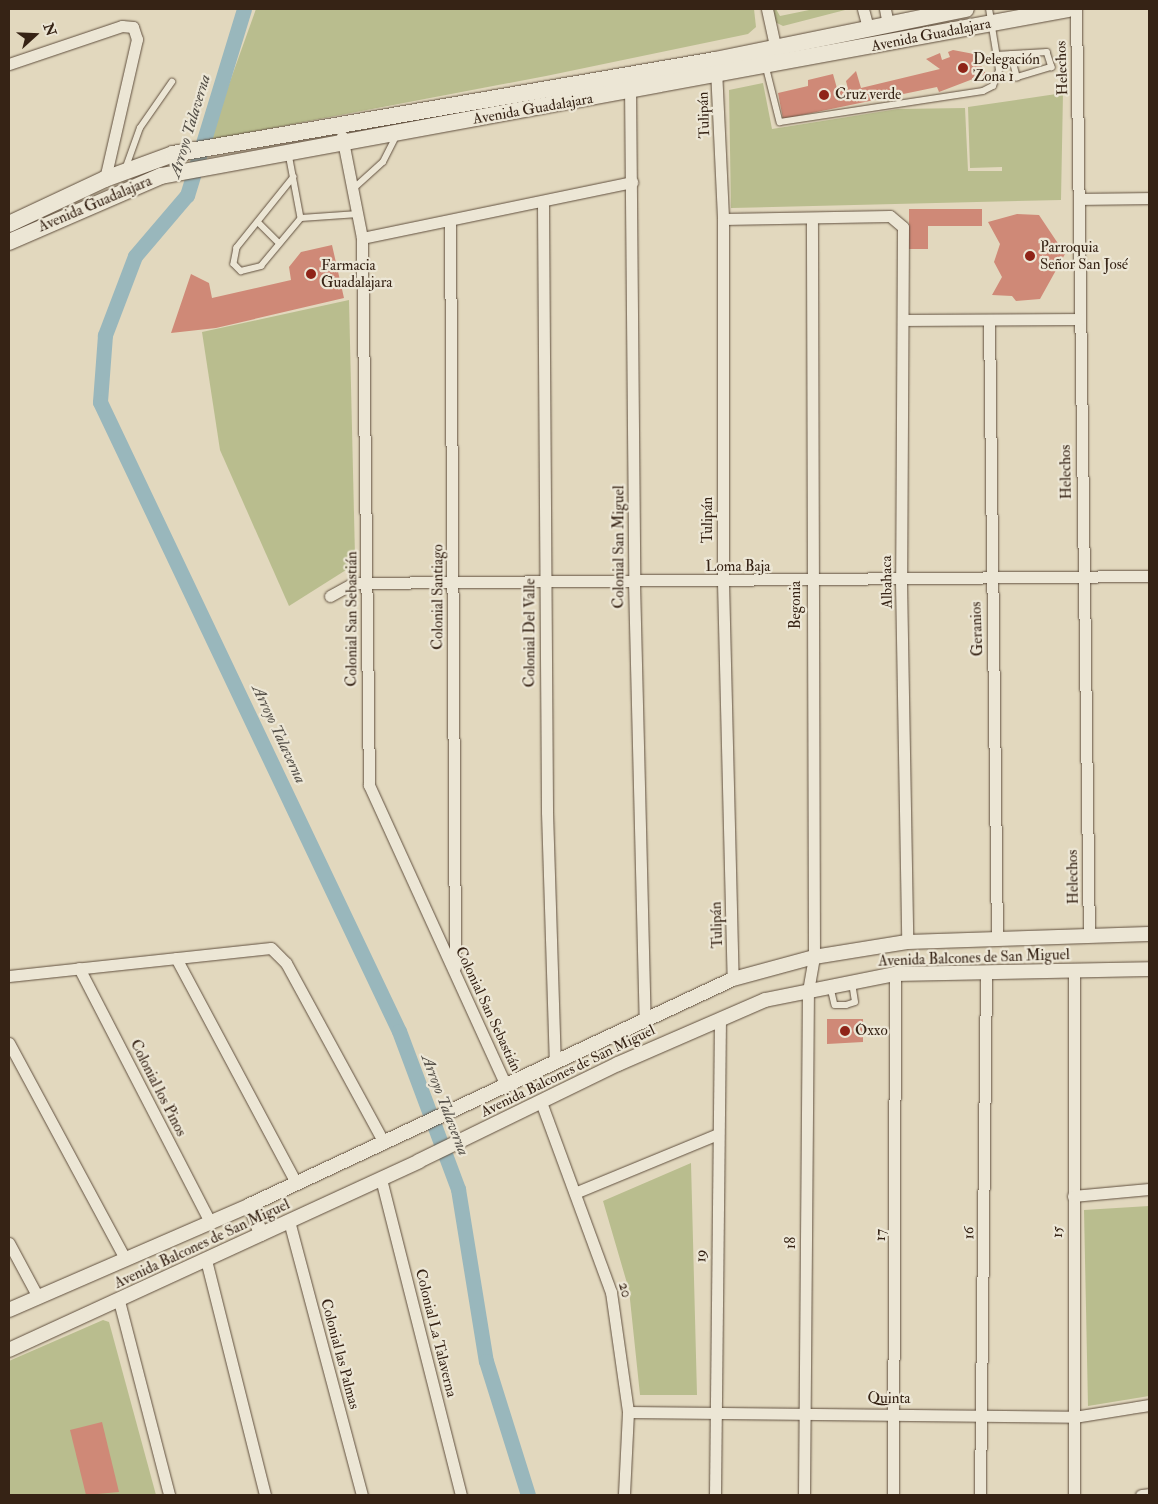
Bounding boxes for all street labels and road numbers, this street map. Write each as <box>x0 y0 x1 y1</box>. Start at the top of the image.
street label: Avenida Guadalajara <box>870 15 992 55</box>
street label: Helechos <box>1052 40 1072 96</box>
street label: Avenida Guadalajara <box>472 90 594 128</box>
street label: Tulipán <box>694 91 714 139</box>
street label: Avenida Guadalajara <box>36 172 154 236</box>
street label: Helechos <box>1057 444 1075 500</box>
street label: Colonial San Miguel <box>610 485 628 609</box>
street label: Tulipán <box>699 497 717 543</box>
street label: Colonial Santiago <box>429 544 447 650</box>
street label: Colonial San Sebastián <box>343 551 361 687</box>
street label: Albahaca <box>878 555 896 609</box>
street label: Loma Baja <box>706 558 770 576</box>
street label: Colonial Del Valle <box>521 579 539 687</box>
street label: Begonia <box>787 581 805 629</box>
street label: Geranios <box>967 601 987 657</box>
street label: Helechos <box>1064 849 1082 905</box>
street label: Tulipán <box>707 901 727 949</box>
street label: Colonial San Sebastián <box>451 944 525 1074</box>
street label: Avenida Balcones de San Miguel <box>878 946 1070 970</box>
street label: Avenida Balcones de San Miguel <box>478 1021 658 1121</box>
street label: Colonial los Pinos <box>126 1037 190 1139</box>
street label: Avenida Balcones de San Miguel <box>111 1195 293 1293</box>
street label: 16 <box>960 1226 978 1240</box>
street label: 15 <box>1049 1226 1067 1238</box>
street label: 17 <box>872 1229 890 1241</box>
street label: 18 <box>782 1237 800 1249</box>
street label: 19 <box>692 1249 710 1263</box>
street label: Colonial La Talaverna <box>411 1267 461 1399</box>
street label: 20 <box>614 1280 636 1300</box>
street label: Colonial las Palmas <box>317 1297 363 1411</box>
street label: Quinta <box>867 1390 911 1408</box>

